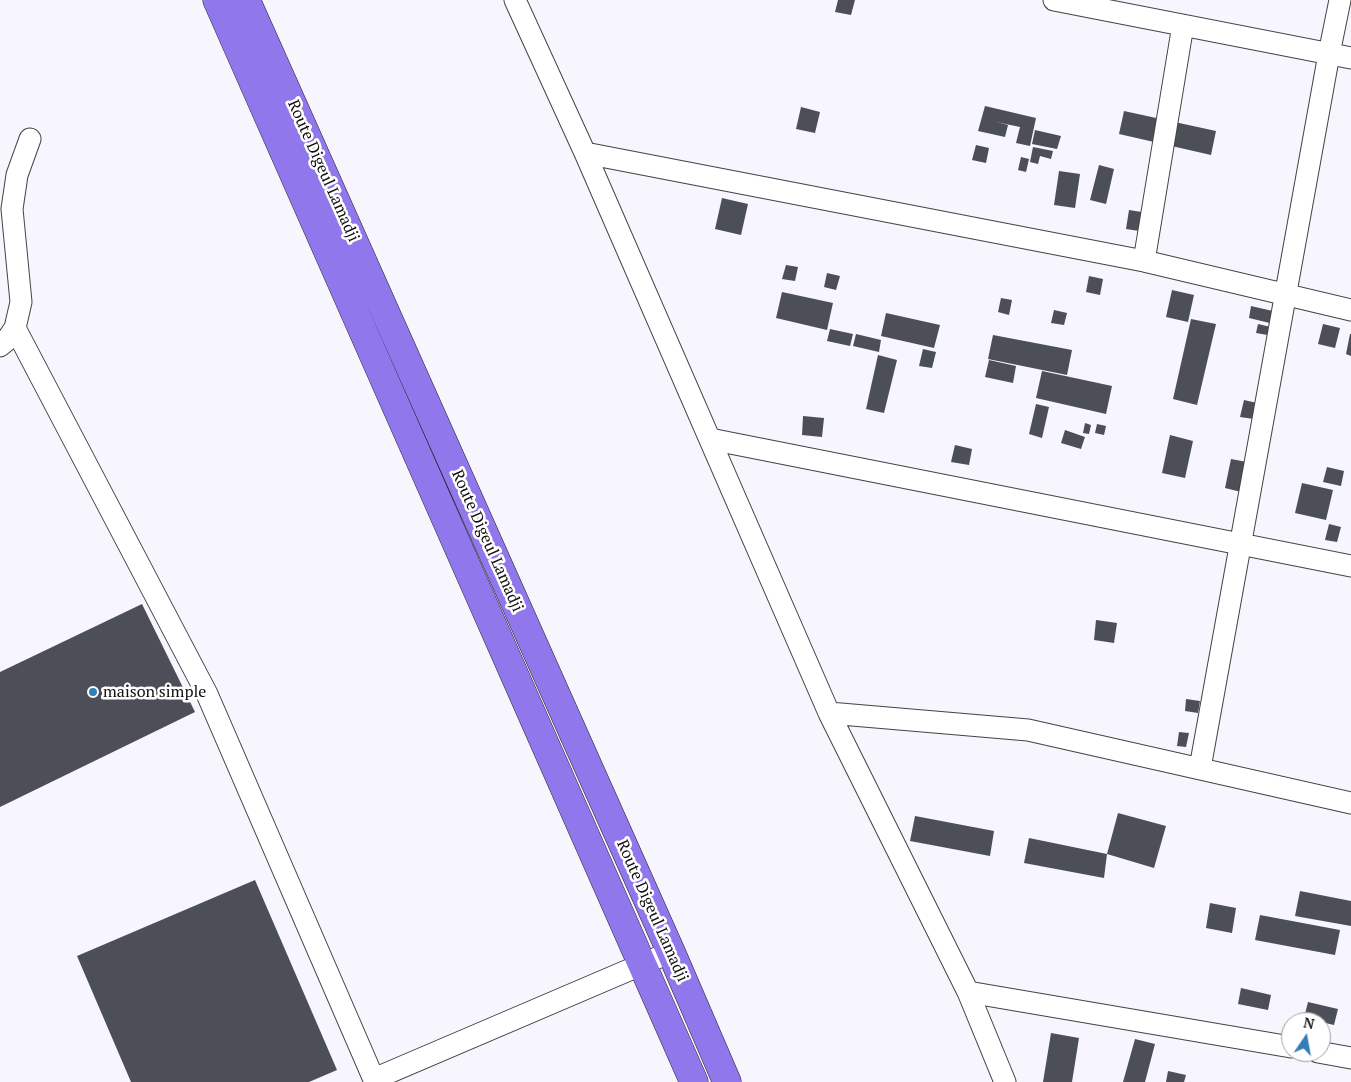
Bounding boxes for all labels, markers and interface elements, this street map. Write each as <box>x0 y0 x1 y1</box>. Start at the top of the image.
street label: Route Digeul Lamadji <box>283 97 363 245</box>
street label: Route Digeul Lamadji <box>447 467 527 615</box>
place label: maison simple <box>103 682 206 702</box>
marker: maison simple <box>87 686 99 698</box>
street label: Route Digeul Lamadji <box>612 837 692 985</box>
north arrow <box>1281 1012 1331 1062</box>
text: N <box>1302 1012 1316 1033</box>

